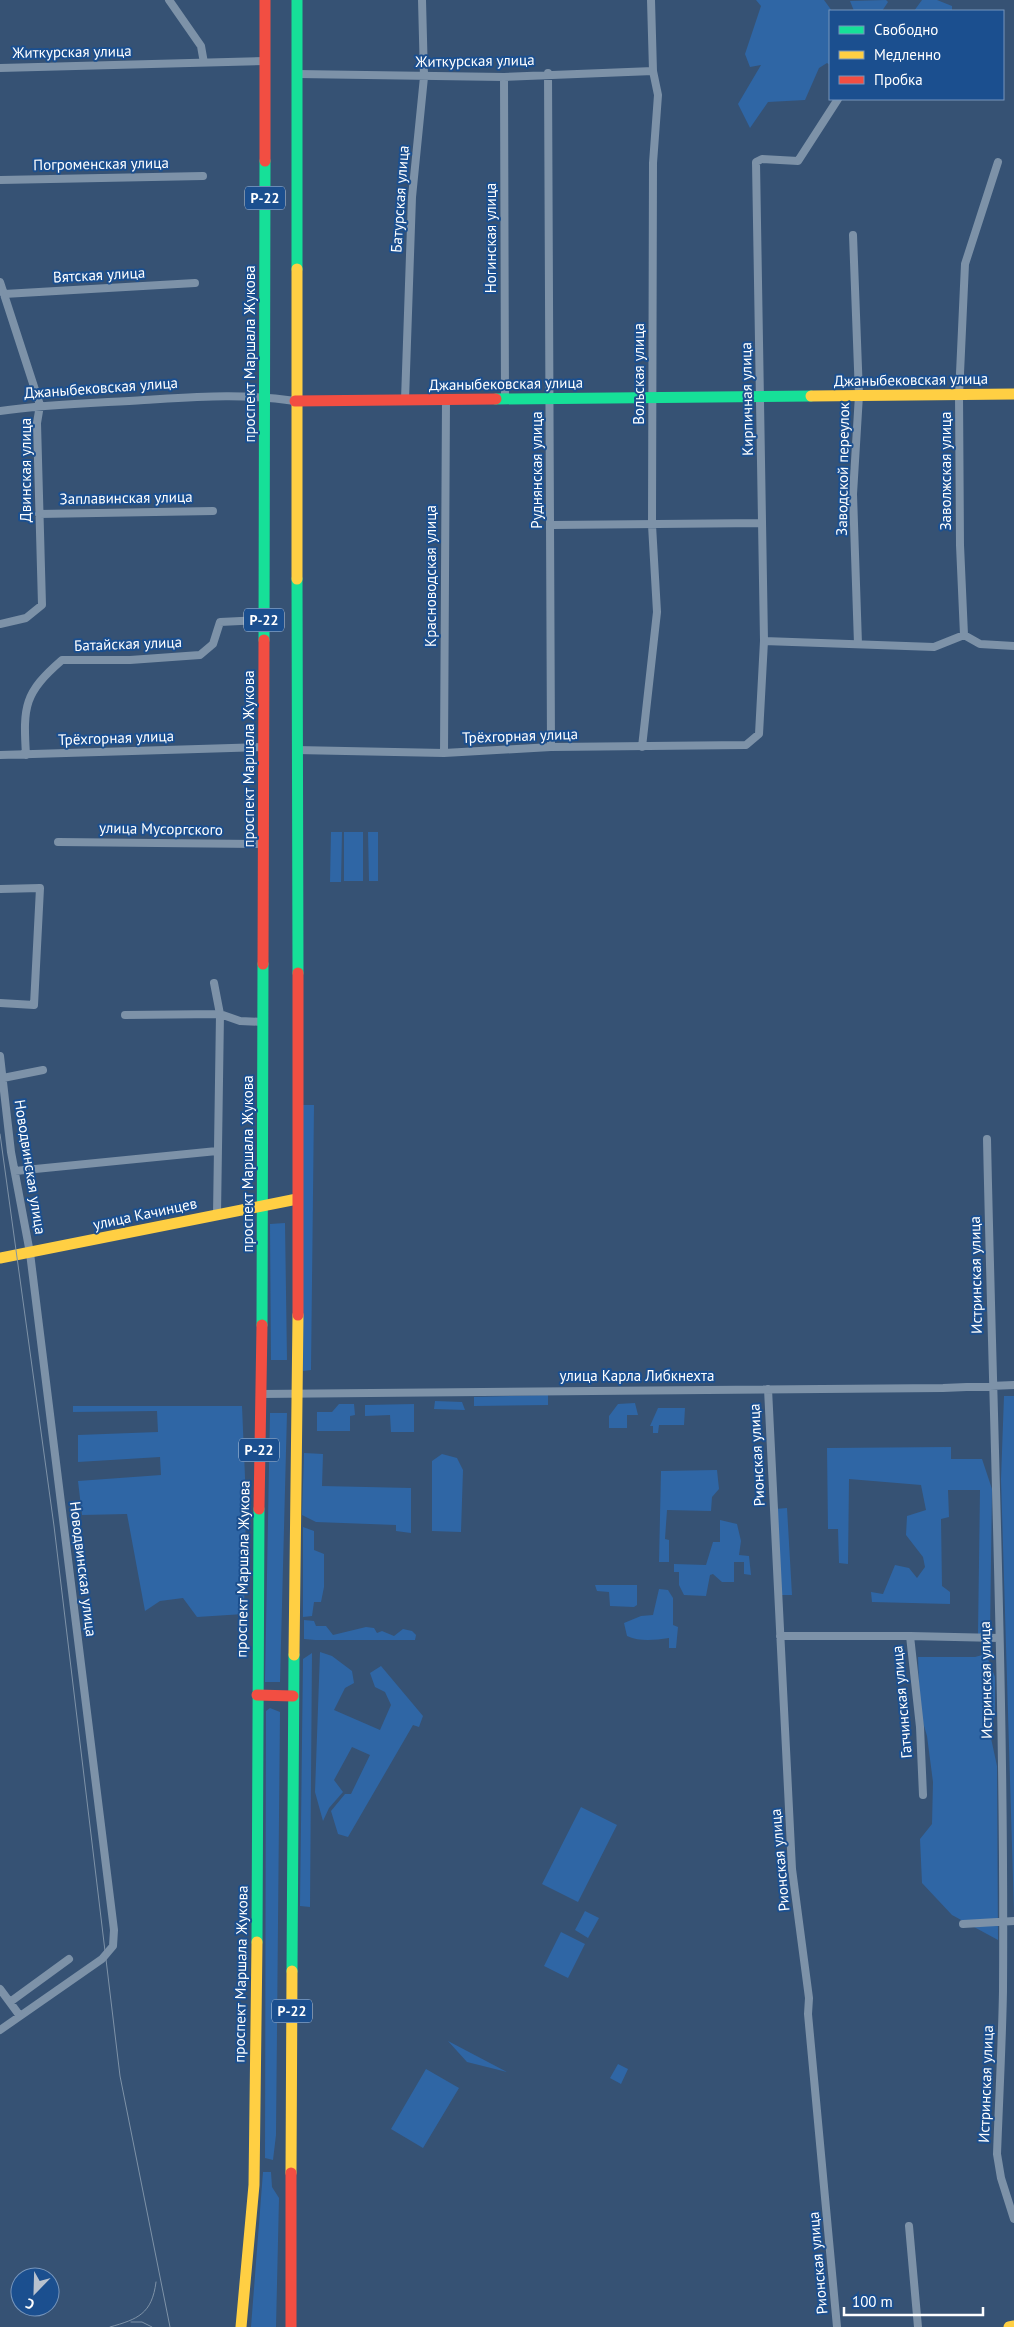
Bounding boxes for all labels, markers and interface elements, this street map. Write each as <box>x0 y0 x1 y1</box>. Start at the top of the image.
legend <box>829 10 1004 100</box>
text: Свободно <box>874 20 938 39</box>
street label: Житкурская улица <box>11 41 132 62</box>
text: Медленно <box>874 45 941 64</box>
street label: Житкурская улица <box>414 50 535 71</box>
text: Пробка <box>874 70 923 89</box>
street label: Батурская улица <box>386 145 413 253</box>
street label: Погроменская улица <box>33 153 169 174</box>
street label: Ногинская улица <box>481 183 500 293</box>
road number: Р-22 <box>245 187 285 210</box>
street label: Вятская улица <box>52 263 146 286</box>
street label: проспект Маршала Жукова <box>240 265 259 443</box>
street label: Вольская улица <box>629 323 648 425</box>
street label: Кирпичная улица <box>736 342 757 456</box>
street label: Джаныбековская улица <box>834 369 988 390</box>
street label: Джаныбековская улица <box>23 373 179 402</box>
street label: Джаныбековская улица <box>429 373 583 394</box>
street label: Заводской переулок <box>832 401 853 536</box>
street label: Руднянская улица <box>527 411 546 529</box>
street label: Заволжская улица <box>936 412 955 531</box>
street label: Двинская улица <box>16 418 35 522</box>
street label: Заплавинская улица <box>59 487 193 508</box>
street label: Красноводская улица <box>421 505 440 647</box>
road number: Р-22 <box>244 608 284 632</box>
street label: Батайская улица <box>74 632 182 655</box>
street label: проспект Маршала Жукова <box>239 670 258 848</box>
street label: Трёхгорная улица <box>462 724 578 747</box>
street label: Трёхгорная улица <box>58 726 174 749</box>
street label: улица Мусоргского <box>99 818 223 839</box>
street label: проспект Маршала Жукова <box>238 1075 257 1253</box>
street label: Новодвинская улица <box>10 1098 51 1236</box>
street label: улица Качинцев <box>91 1193 199 1234</box>
street label: Истринская улица <box>965 1216 986 1334</box>
street label: улица Карла Либкнехта <box>560 1366 714 1385</box>
street label: Рионская улица <box>744 1403 769 1507</box>
road number: Р-22 <box>239 1438 279 1462</box>
street label: проспект Маршала Жукова <box>231 1480 254 1658</box>
street label: Новодвинская улица <box>66 1500 101 1638</box>
street label: Истринская улица <box>975 1621 996 1739</box>
street label: Гатчинская улица <box>887 1645 916 1759</box>
street label: Рионская улица <box>766 1808 793 1912</box>
street label: проспект Маршала Жукова <box>229 1885 252 2063</box>
road number: Р-22 <box>272 2000 312 2022</box>
street label: Истринская улица <box>974 2025 997 2143</box>
street label: Рионская улица <box>804 2211 831 2315</box>
north arrow <box>10 2267 60 2317</box>
scale bar <box>844 2284 983 2316</box>
text: 100 m <box>852 2292 893 2311</box>
text: С <box>23 2294 37 2314</box>

